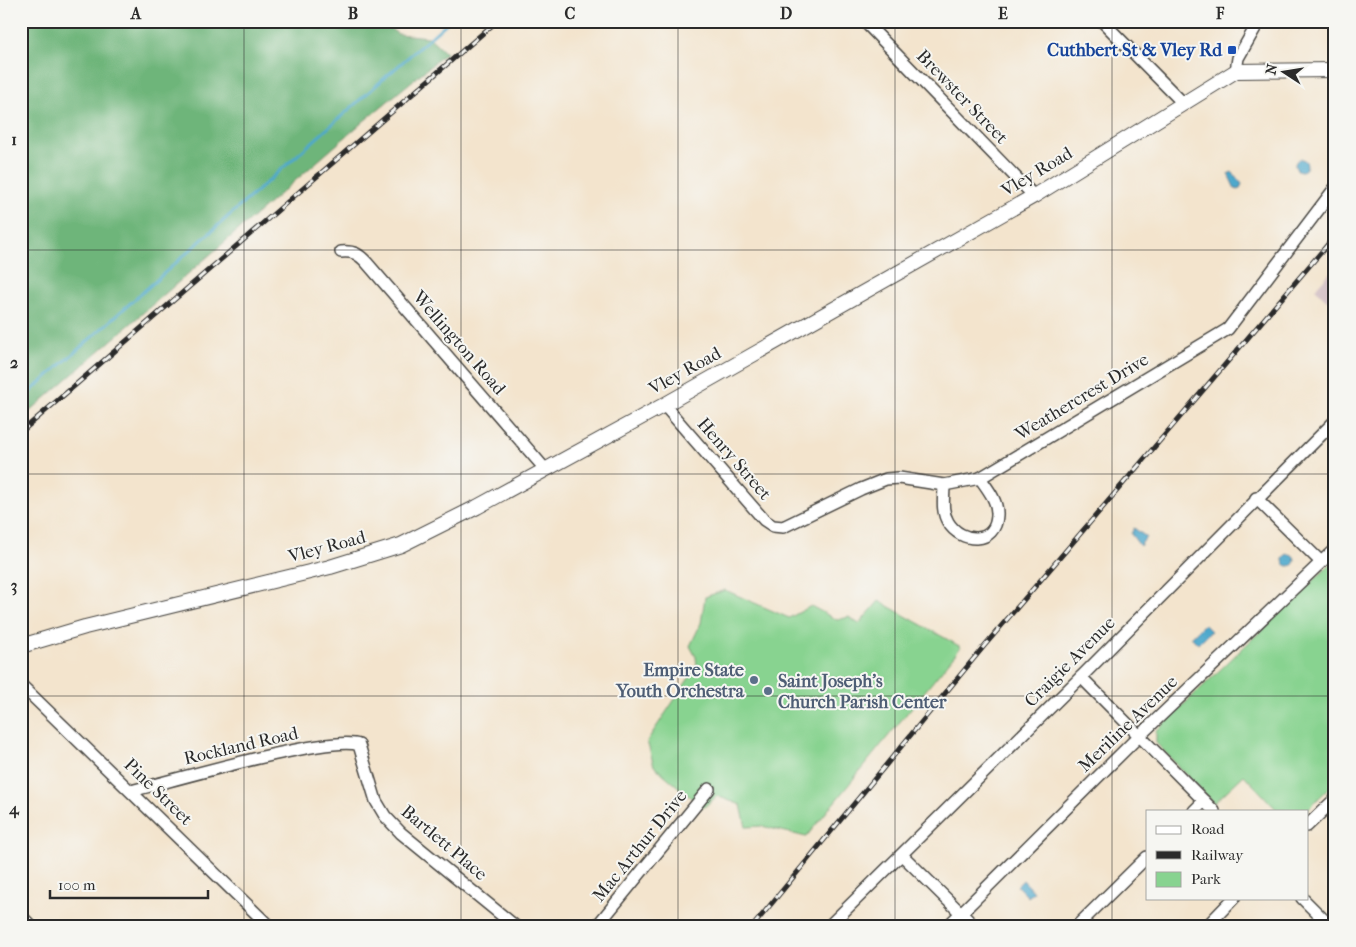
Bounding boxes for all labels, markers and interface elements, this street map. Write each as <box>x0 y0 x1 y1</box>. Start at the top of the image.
text: A <box>130 4 142 23</box>
text: B <box>348 4 358 23</box>
text: C <box>565 4 576 23</box>
text: D <box>780 4 792 23</box>
text: E <box>998 4 1008 23</box>
text: F <box>1215 4 1225 23</box>
place label: Cuthbert St & Vley Rd <box>1047 40 1223 61</box>
marker: Cuthbert St & Vley Rd <box>1226 44 1238 56</box>
street label: Brewster Street <box>912 46 1012 149</box>
north arrow <box>1258 48 1308 98</box>
text: N <box>1262 62 1281 76</box>
text: 1 <box>11 130 17 149</box>
street label: Vley Road <box>997 143 1076 202</box>
street label: Wellington Road <box>408 286 510 399</box>
street label: Vley Road <box>644 343 725 400</box>
street label: Weathercrest Drive <box>1011 349 1153 446</box>
text: 2 <box>10 353 18 372</box>
street label: Henry Street <box>693 414 776 505</box>
street label: Vley Road <box>285 527 368 568</box>
text: 3 <box>11 576 17 596</box>
street label: Craigie Avenue <box>1020 612 1120 712</box>
place label: Empire State Youth Orchestra <box>615 660 745 702</box>
place label: Saint Joseph's Church Parish Center <box>778 671 947 713</box>
street label: Meriline Avenue <box>1074 671 1182 777</box>
marker: Empire State Youth Orchestra <box>748 674 760 686</box>
marker: Saint Joseph's Church Parish Center <box>762 685 774 697</box>
street label: Rockland Road <box>182 723 300 769</box>
street label: Pine Street <box>119 754 197 830</box>
street label: Mac Arthur Drive <box>588 786 692 906</box>
text: 4 <box>8 799 20 819</box>
street label: Bartlett Place <box>397 801 491 885</box>
legend <box>1146 810 1308 900</box>
text: Road <box>1191 820 1225 838</box>
text: Railway <box>1191 846 1244 864</box>
scale bar <box>50 867 208 899</box>
text: Park <box>1191 870 1221 888</box>
text: 100 m <box>58 876 96 894</box>

